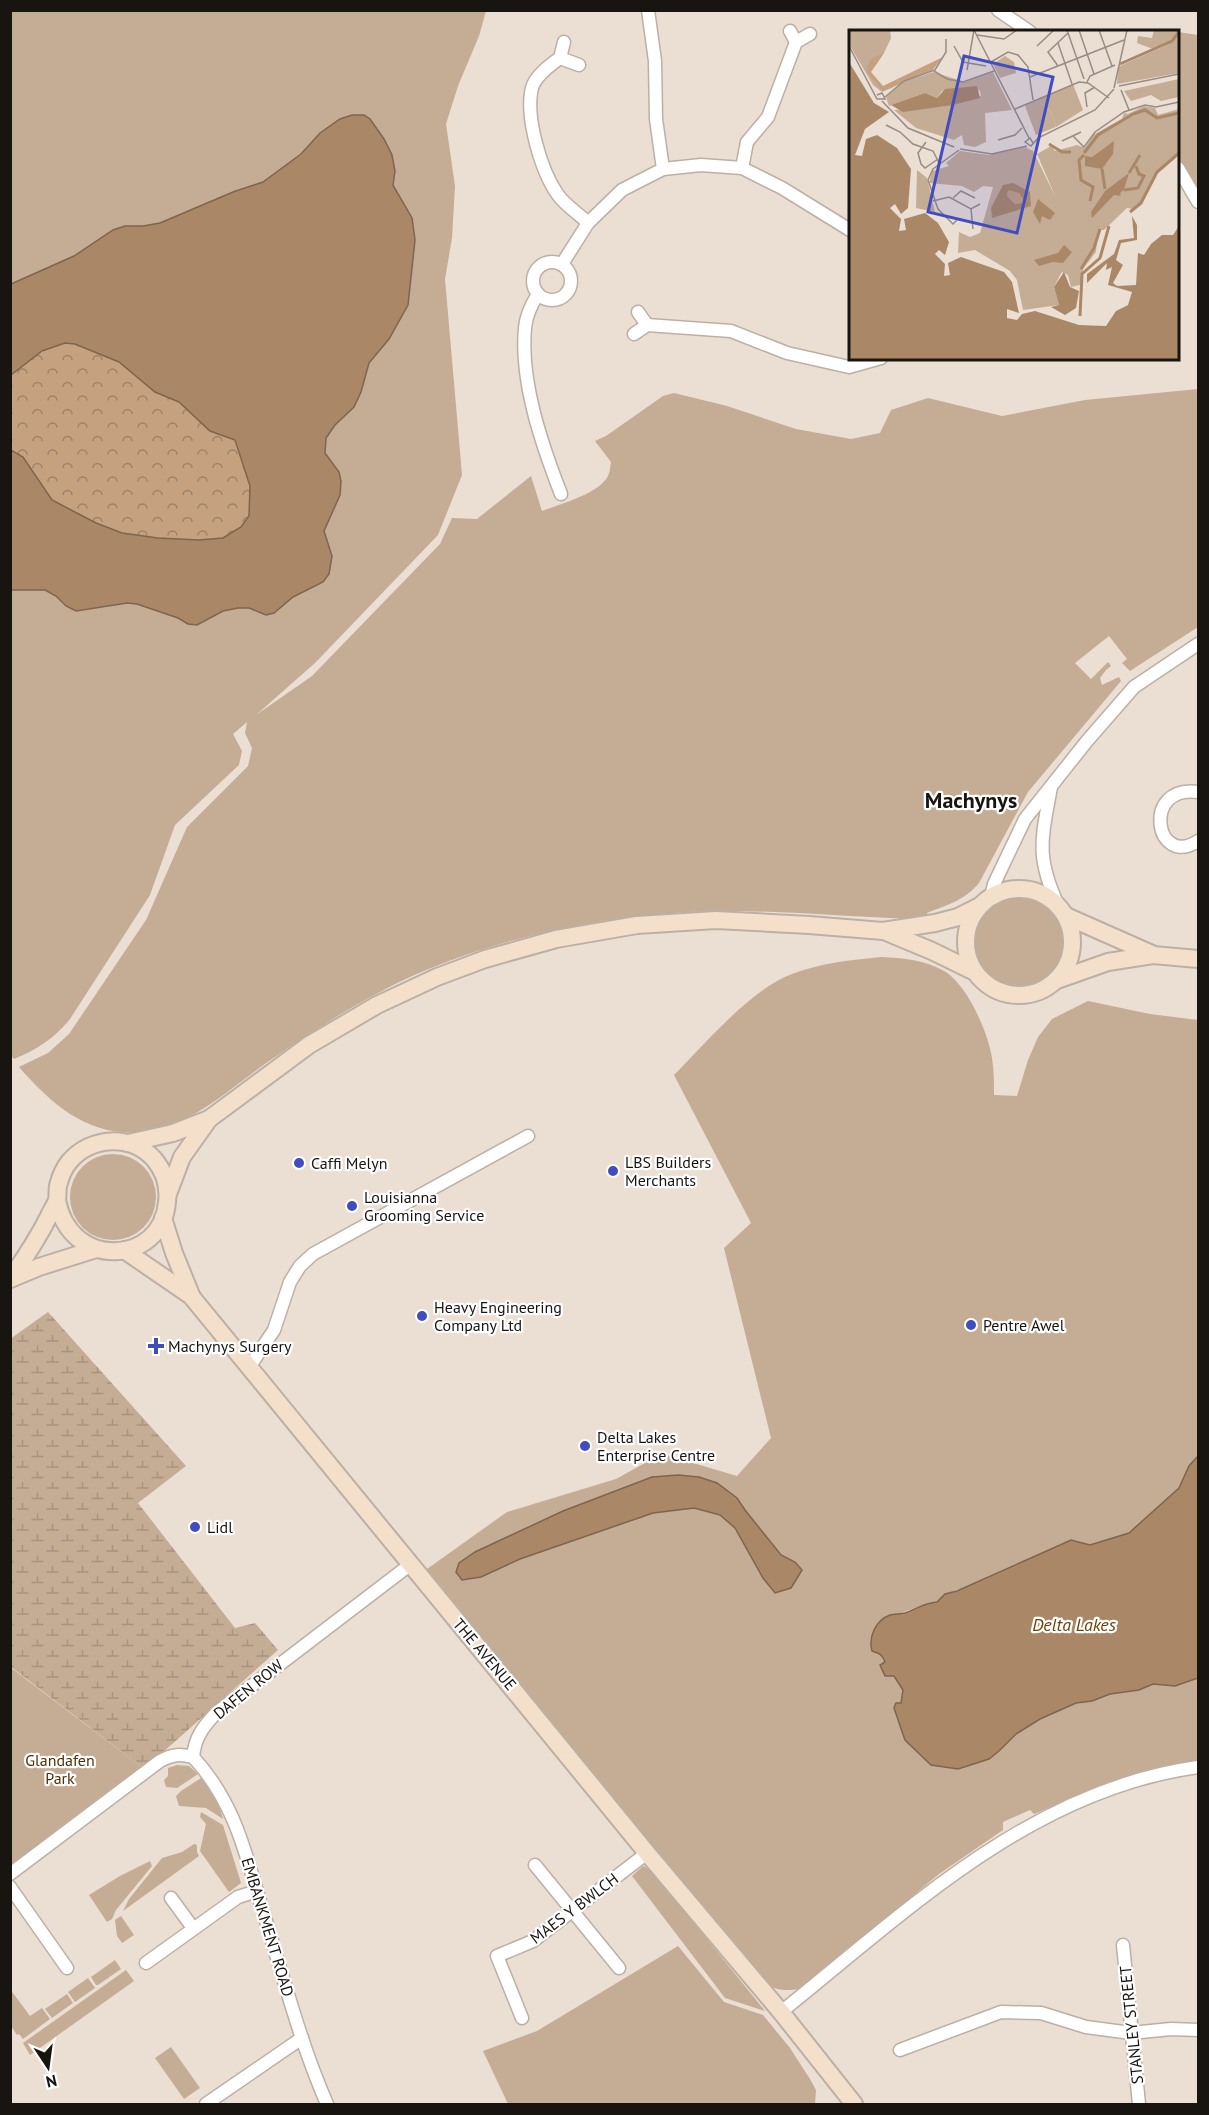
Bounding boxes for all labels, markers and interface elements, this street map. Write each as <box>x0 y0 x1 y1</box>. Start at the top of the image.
inset map <box>849 30 1179 360</box>
district label: Machynys <box>925 786 1017 814</box>
place label: LBS Builders Merchants <box>625 1152 711 1190</box>
place label: Caffi Melyn <box>311 1153 387 1173</box>
marker: Caffi Melyn <box>292 1156 306 1170</box>
marker: LBS Builders Merchants <box>606 1164 620 1178</box>
place label: Louisianna Grooming Service <box>364 1187 484 1225</box>
marker: Louisianna Grooming Service <box>345 1199 359 1213</box>
place label: Heavy Engineering Company Ltd <box>434 1297 562 1335</box>
marker: Heavy Engineering Company Ltd <box>415 1309 429 1323</box>
place label: Pentre Awel <box>983 1315 1065 1335</box>
marker: Pentre Awel <box>964 1318 978 1332</box>
place label: Machynys Surgery <box>168 1336 292 1356</box>
marker: Machynys Surgery <box>149 1339 163 1353</box>
place label: Delta Lakes Enterprise Centre <box>597 1427 715 1465</box>
marker: Delta Lakes Enterprise Centre <box>578 1439 592 1453</box>
place label: Lidl <box>207 1517 233 1537</box>
marker: Lidl <box>188 1520 202 1534</box>
water label: Delta Lakes <box>1032 1613 1117 1636</box>
street label: THE AVENUE <box>449 1614 521 1694</box>
street label: DAFEN ROW <box>209 1654 288 1723</box>
park label: Glandafen Park <box>25 1750 95 1788</box>
street label: EMBANKMENT ROAD <box>237 1855 299 1999</box>
street label: MAES Y BWLCH <box>526 1868 622 1948</box>
street label: STANLEY STREET <box>1115 1965 1147 2085</box>
north arrow <box>18 2037 78 2097</box>
text: N <box>44 2071 59 2093</box>

